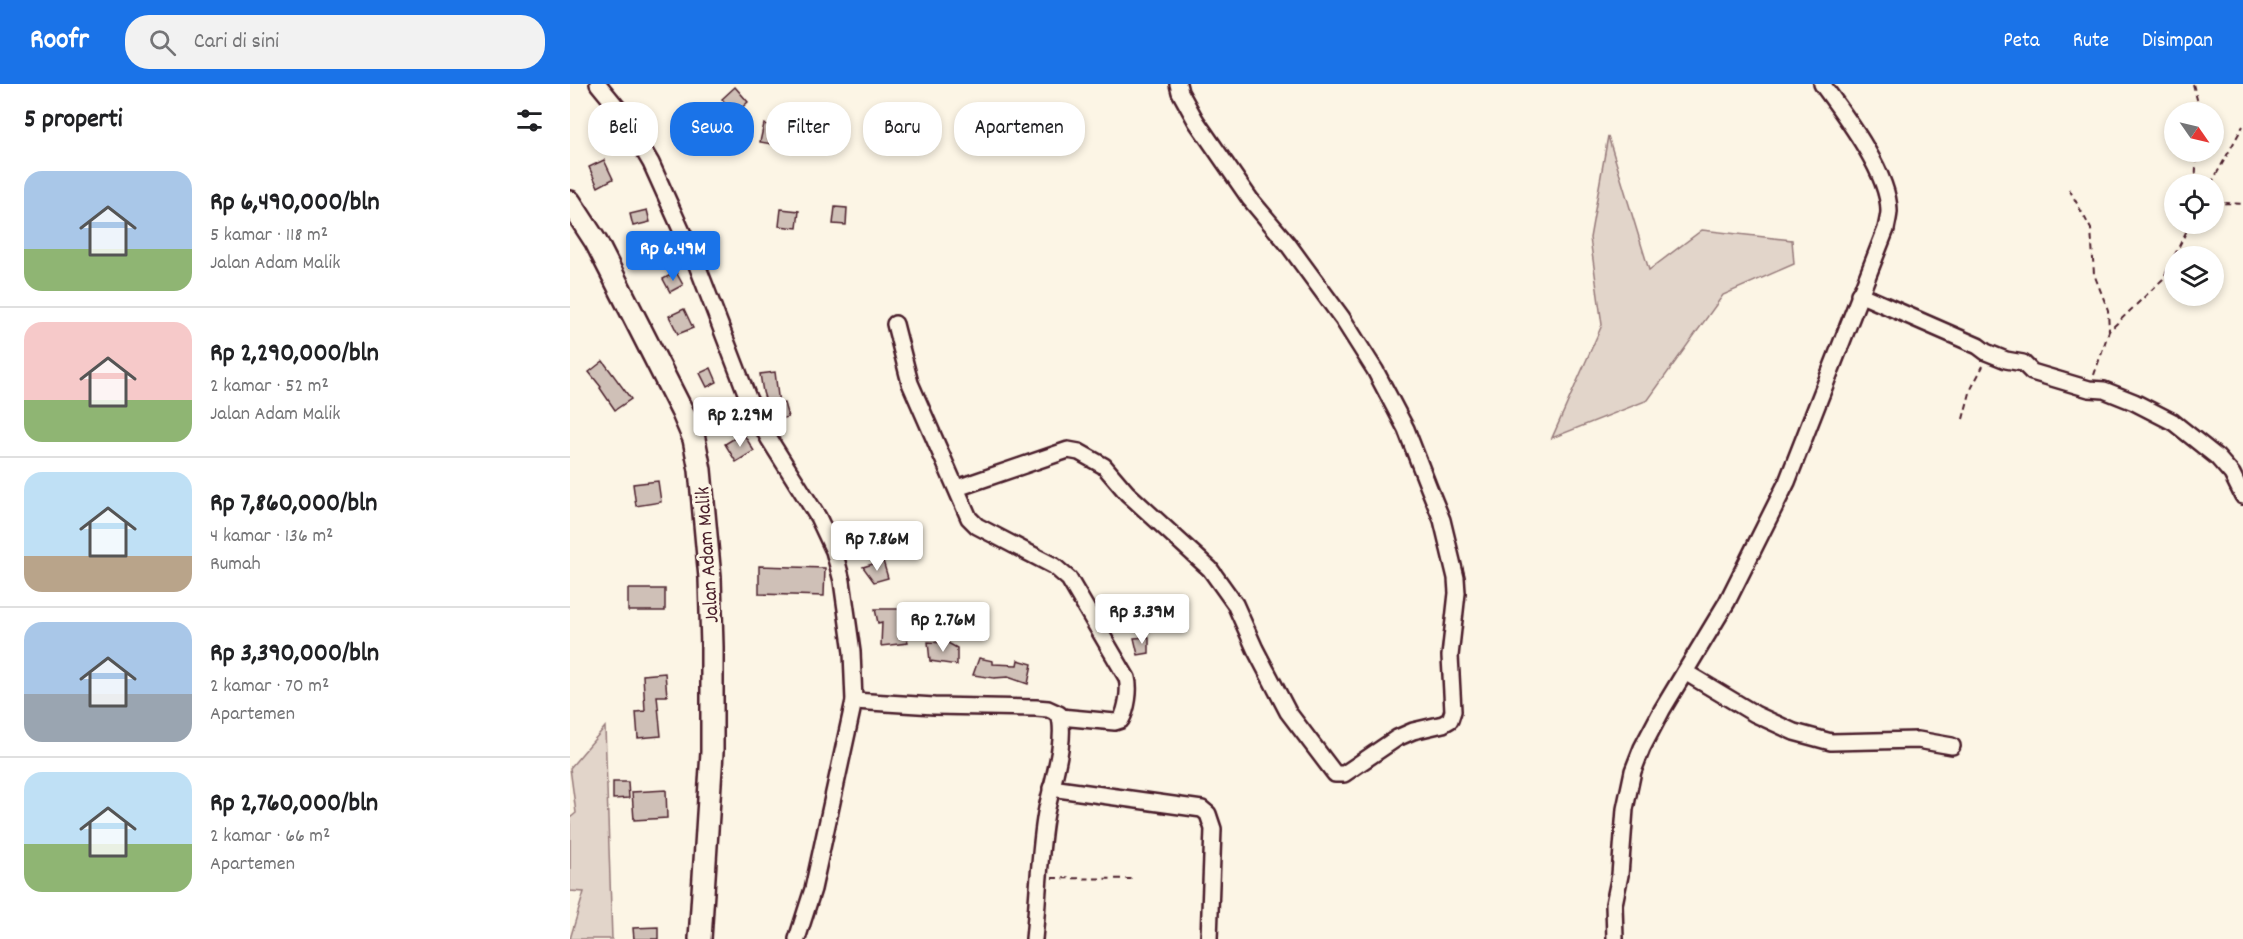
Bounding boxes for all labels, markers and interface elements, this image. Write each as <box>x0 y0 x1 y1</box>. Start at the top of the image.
search box <box>125 15 545 69</box>
text: Roofr <box>30 22 89 62</box>
icon: search <box>146 26 179 59</box>
text: Cari di sini <box>194 27 279 58</box>
text: Peta <box>2003 27 2040 57</box>
text: Rute <box>2073 27 2109 57</box>
text: Disimpan <box>2142 27 2213 57</box>
text: 5 properti <box>24 102 123 139</box>
chip: Beli <box>588 102 658 156</box>
chip: Sewa <box>670 102 754 156</box>
chip: Filter <box>766 102 851 156</box>
chip: Baru <box>863 102 942 156</box>
chip: Apartemen <box>954 102 1085 156</box>
north arrow <box>2164 102 2224 162</box>
map controls <box>2164 102 2224 306</box>
icon: filters <box>513 104 546 137</box>
button: locate <box>2164 174 2224 234</box>
text: Rp 6,490,000/bln <box>210 185 379 222</box>
icon: home <box>72 195 144 267</box>
text: 5 kamar · 118 m² <box>210 222 328 250</box>
pin: Rp 6.49M <box>611 231 735 282</box>
text: Rp 6.49M <box>640 236 706 264</box>
button: layers <box>2164 246 2224 306</box>
text: Jalan Adam Malik <box>210 250 340 278</box>
text: Rp 2,290,000/bln <box>210 336 379 373</box>
icon: home <box>72 346 144 418</box>
text: 2 kamar · 52 m² <box>210 373 329 401</box>
pin: Rp 2.29M <box>678 397 802 448</box>
text: Jalan Adam Malik <box>210 401 340 429</box>
text: Rp 2.29M <box>707 402 773 430</box>
street label: Jalan Adam Malik <box>689 485 729 624</box>
text: Rp 7,860,000/bln <box>210 486 377 523</box>
icon: home <box>72 496 144 568</box>
pin: Rp 7.86M <box>815 521 939 572</box>
text: 4 kamar · 136 m² <box>210 523 333 551</box>
text: Rp 7.86M <box>845 526 909 554</box>
text: Rumah <box>210 551 261 579</box>
pin: Rp 3.39M <box>1080 594 1204 645</box>
text: Rp 3.39M <box>1109 599 1175 627</box>
pin: Rp 2.76M <box>881 602 1005 653</box>
text: Rp 2.76M <box>911 607 975 635</box>
text: Rp 3,390,000/bln <box>210 636 379 673</box>
icon: home <box>72 646 144 718</box>
text: 2 kamar · 70 m² <box>210 673 329 701</box>
text: Apartemen <box>210 701 295 729</box>
text: Rp 2,760,000/bln <box>210 786 378 823</box>
icon: home <box>72 796 144 868</box>
text: 2 kamar · 66 m² <box>210 823 330 851</box>
text: Apartemen <box>210 851 295 879</box>

